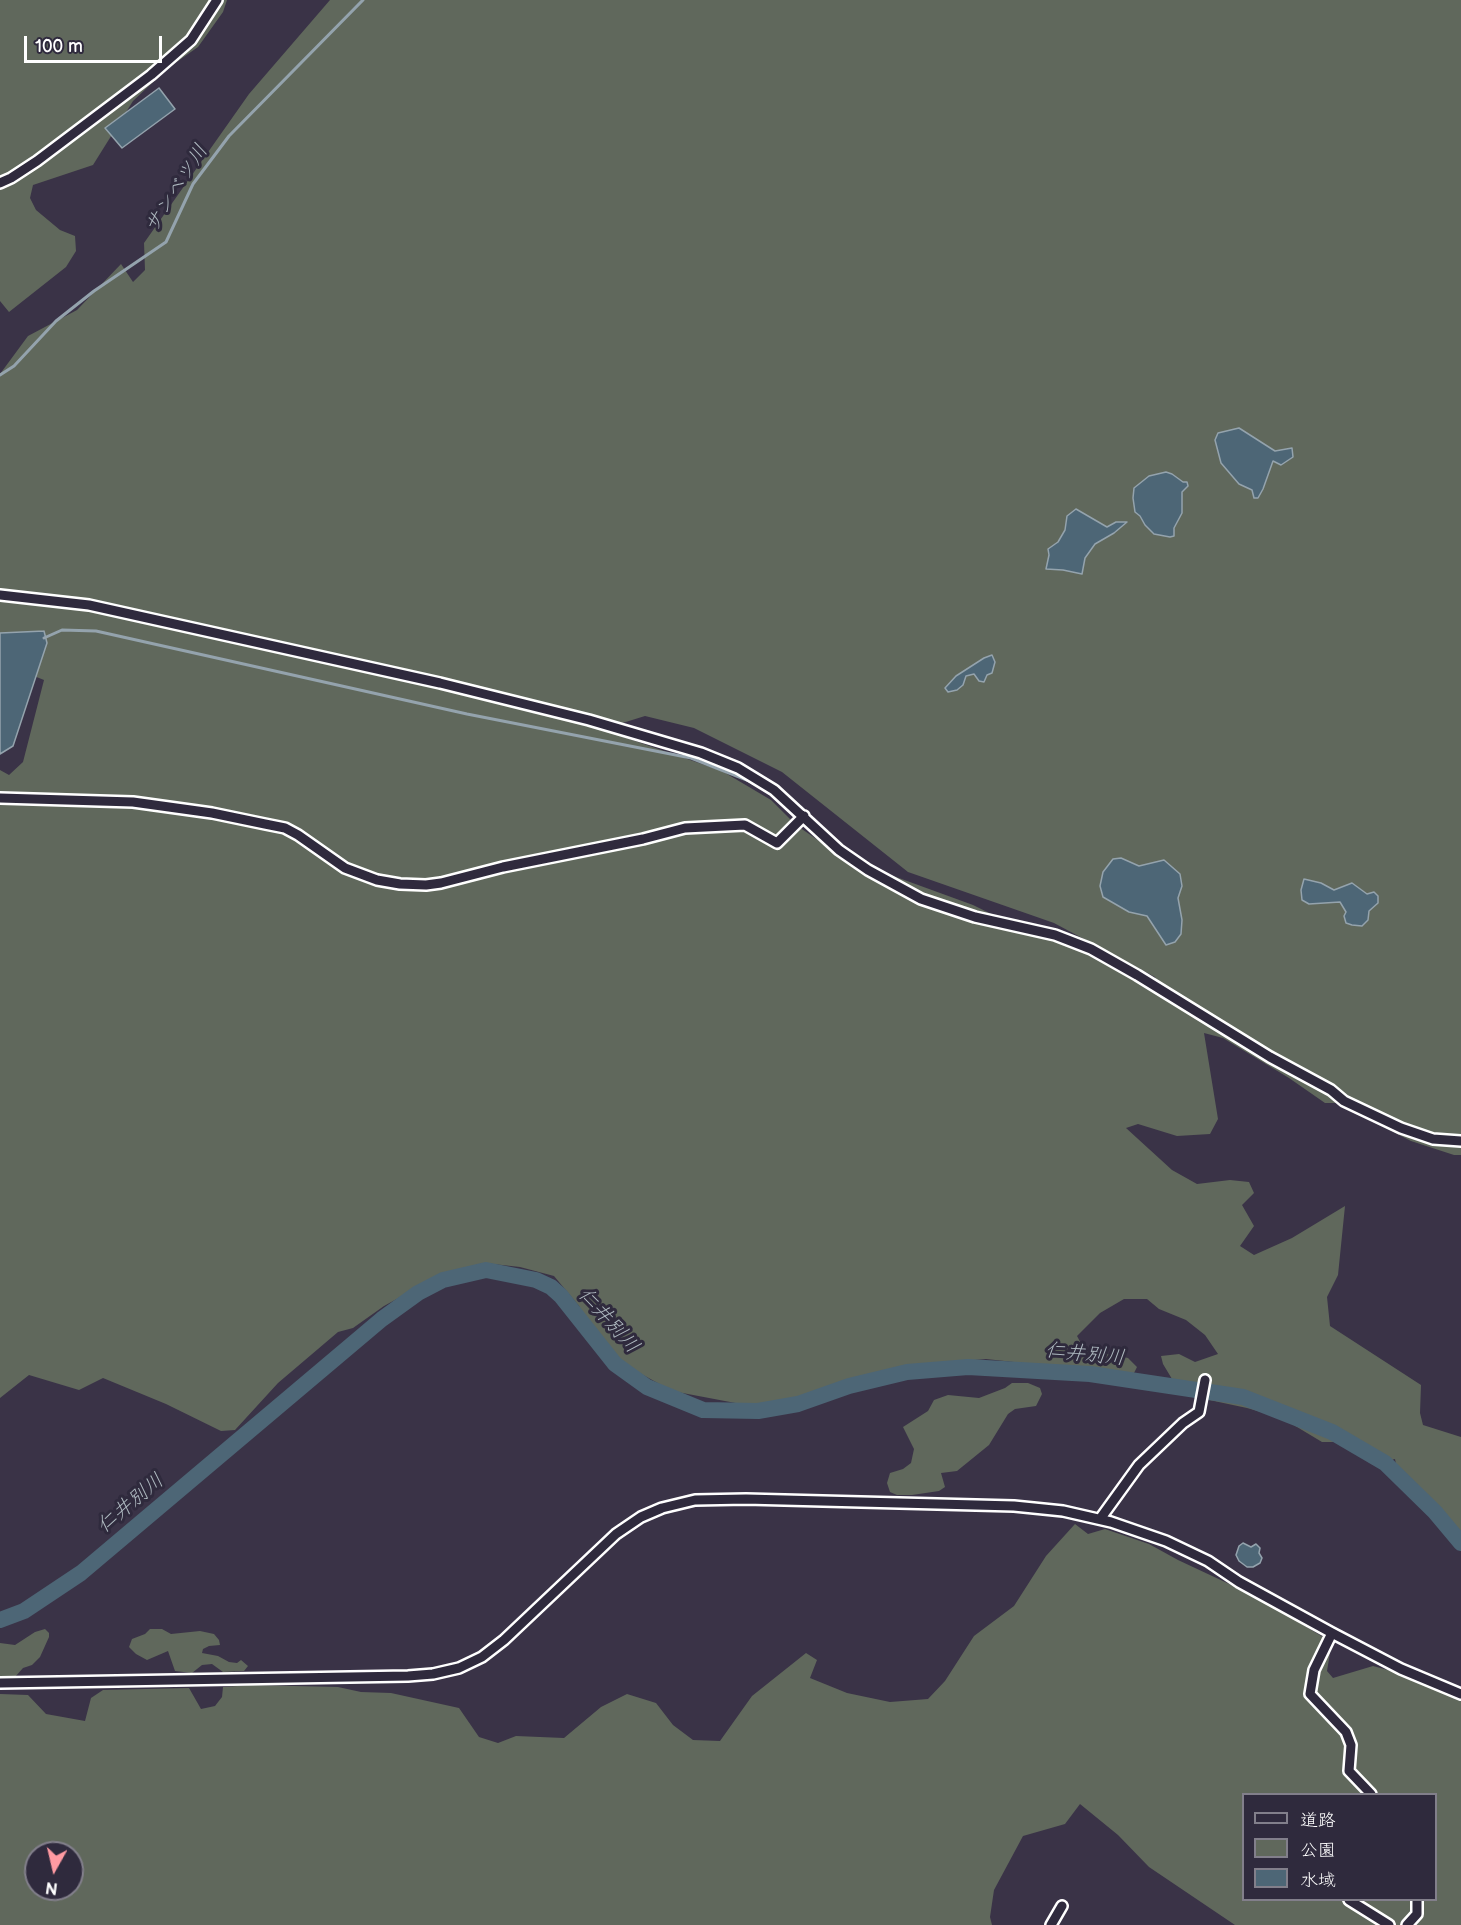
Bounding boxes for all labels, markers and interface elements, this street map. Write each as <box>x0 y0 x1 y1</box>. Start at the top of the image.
scale bar <box>27 24 165 62</box>
text: 100 m <box>35 36 83 57</box>
water label: サンベツ川 <box>140 140 214 238</box>
water label: 仁井別川 <box>572 1283 644 1359</box>
water label: 仁井別川 <box>1044 1339 1126 1371</box>
water label: 仁井別川 <box>93 1469 169 1539</box>
legend <box>1242 1793 1437 1901</box>
text: 道路 <box>1300 1810 1336 1831</box>
text: 公園 <box>1300 1840 1336 1861</box>
north arrow <box>24 1841 84 1901</box>
text: 水域 <box>1300 1870 1336 1891</box>
text: N <box>44 1877 59 1898</box>

